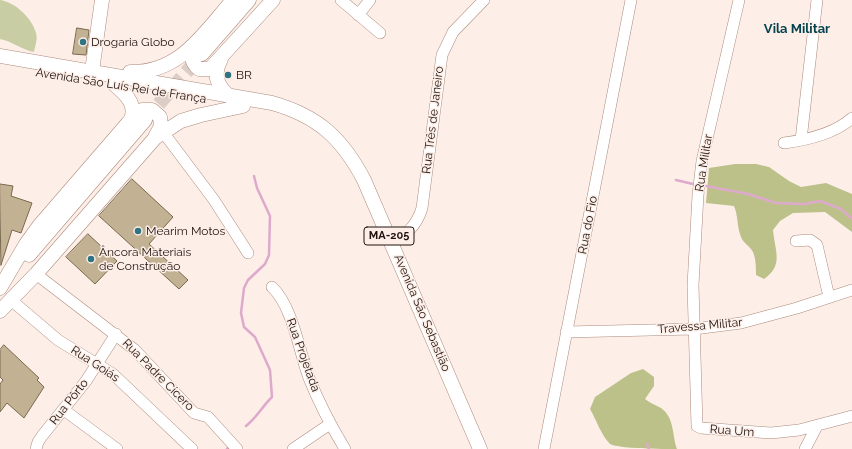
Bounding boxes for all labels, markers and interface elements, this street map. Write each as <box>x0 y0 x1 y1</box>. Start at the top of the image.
district label: Vila Militar <box>764 21 830 37</box>
place label: Drogaria Globo <box>91 35 175 49</box>
marker: Drogaria Globo <box>78 37 88 47</box>
street label: Avenida São Luís Rei de França <box>35 65 207 107</box>
street label: Rua Três de Janeiro <box>419 65 447 175</box>
place label: BR <box>236 68 252 82</box>
marker: BR <box>223 70 233 80</box>
street label: Rua Militar <box>692 133 716 193</box>
street label: Rua do Fio <box>575 195 601 255</box>
place label: Mearim Motos <box>146 224 225 238</box>
marker: Mearim Motos <box>133 226 143 236</box>
road number: MA-205 <box>364 227 414 245</box>
place label: Âncora Materiais de Construção <box>99 245 191 273</box>
street label: Avenida São Sebastião <box>391 252 453 374</box>
marker: Âncora Materiais de Construção <box>86 254 96 264</box>
street label: Travessa Militar <box>657 315 743 337</box>
street label: Rua Projetada <box>283 316 323 394</box>
street label: Rua Padre Cícero <box>119 336 197 414</box>
street label: Rua Goiás <box>68 343 122 385</box>
street label: Rua Pôrto <box>47 376 91 428</box>
street label: Rua Um <box>709 422 755 440</box>

